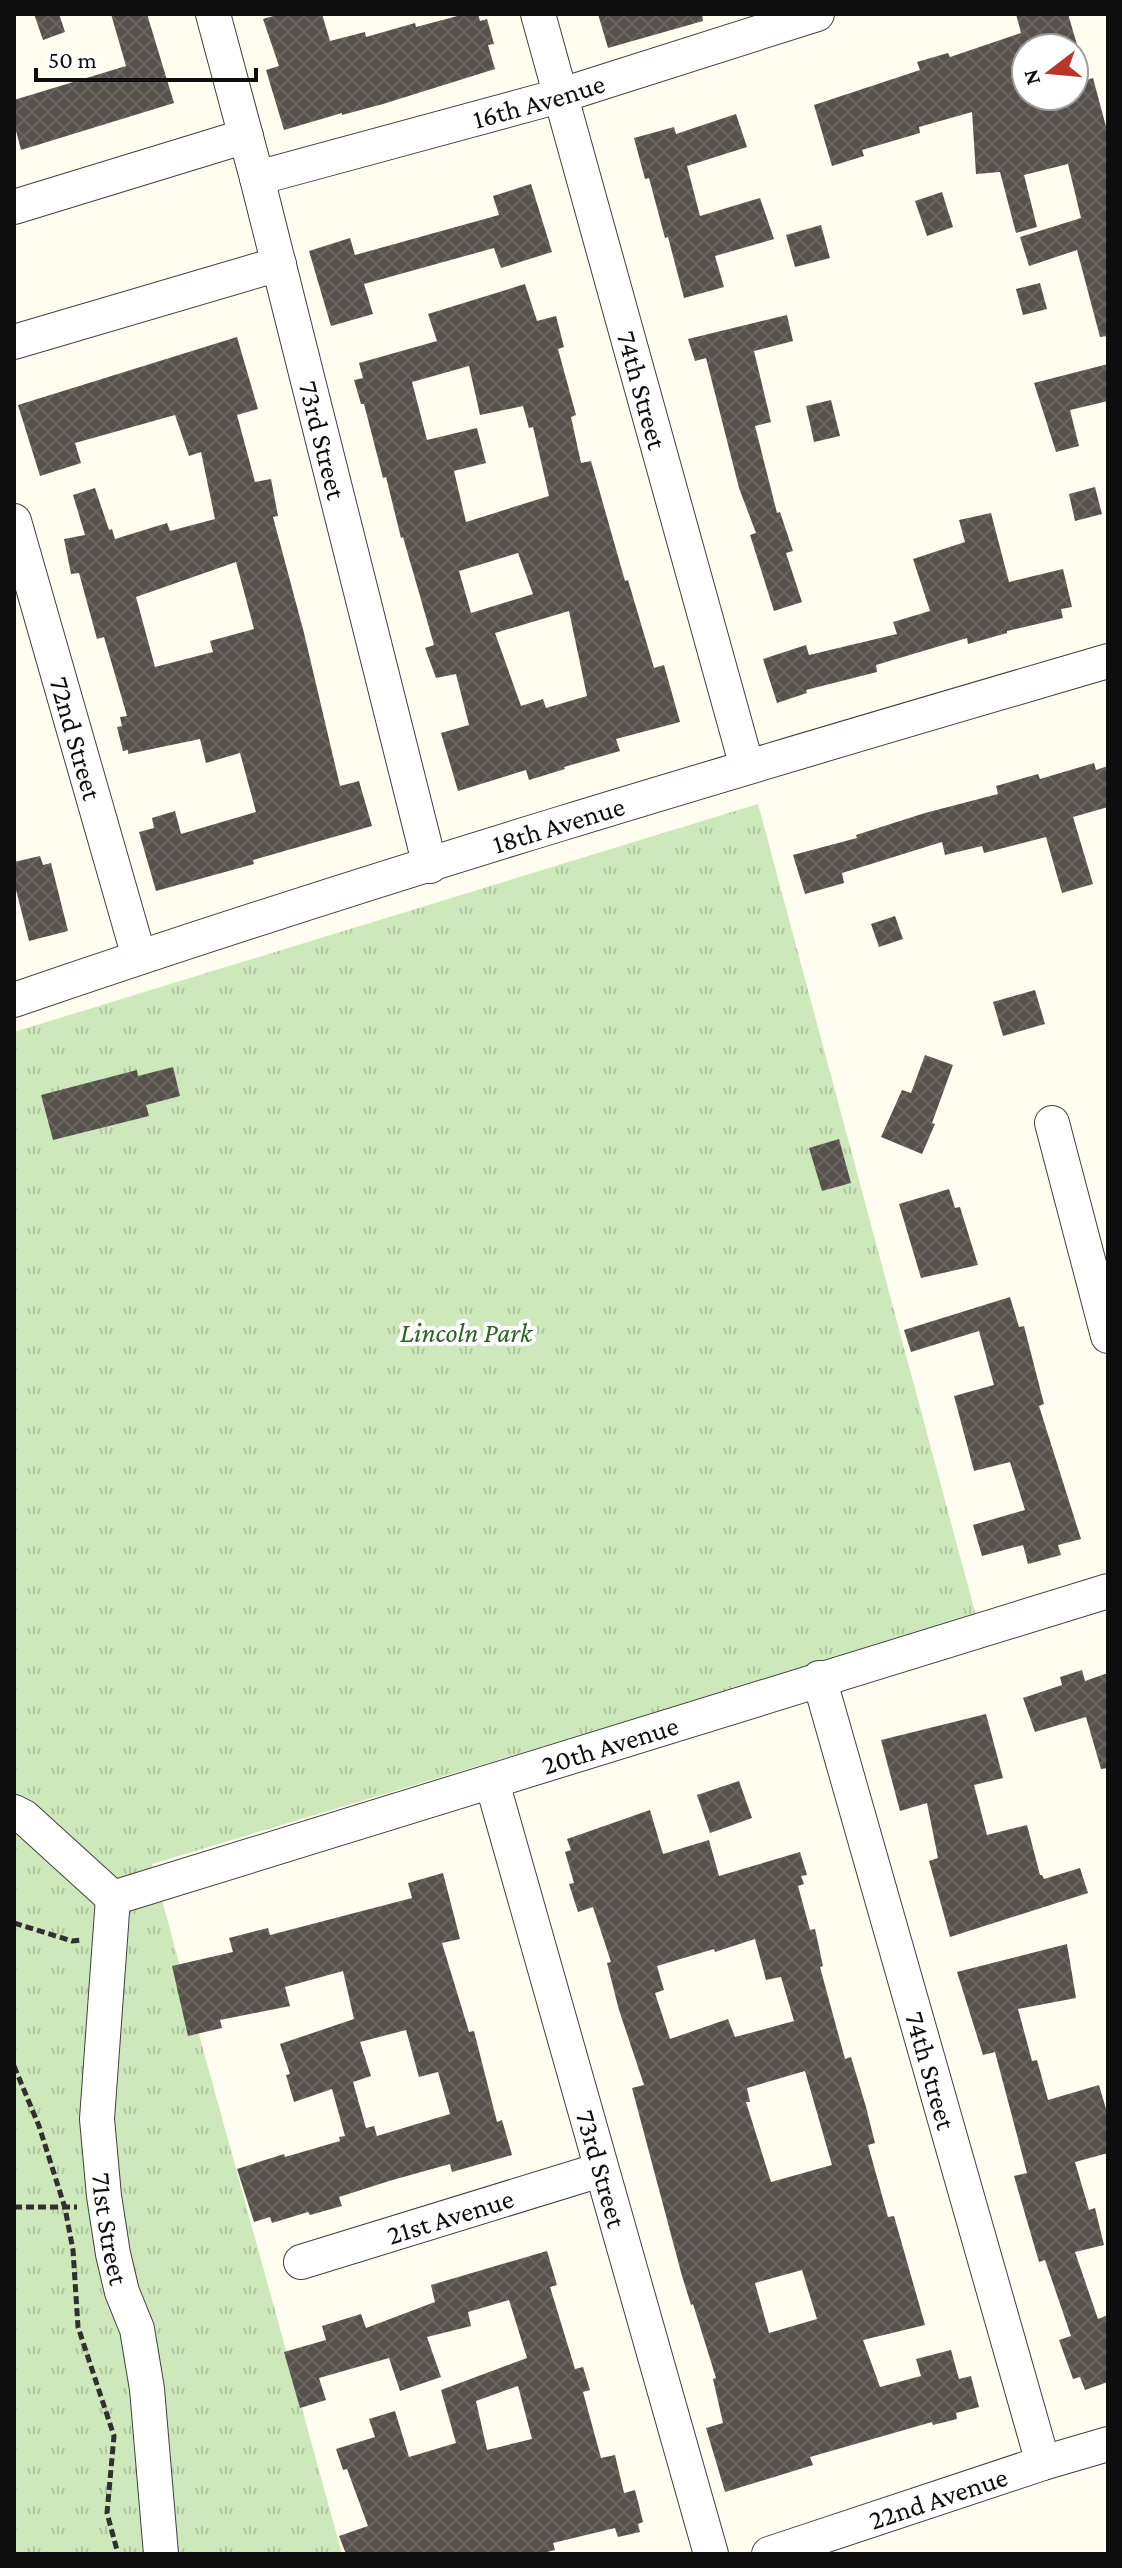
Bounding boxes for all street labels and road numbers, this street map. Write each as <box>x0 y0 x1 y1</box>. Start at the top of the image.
street label: 16th Avenue <box>469 67 608 134</box>
street label: 74th Street <box>611 327 674 453</box>
street label: 73rd Street <box>293 378 353 503</box>
street label: 72nd Street <box>44 673 109 804</box>
street label: 18th Avenue <box>489 790 628 859</box>
street label: 20th Avenue <box>538 1709 682 1780</box>
street label: 74th Street <box>899 2008 963 2134</box>
street label: 73rd Street <box>570 2106 633 2232</box>
street label: 71st Street <box>86 2171 135 2289</box>
street label: 21st Avenue <box>383 2182 517 2250</box>
street label: 22nd Avenue <box>865 2460 1011 2535</box>

